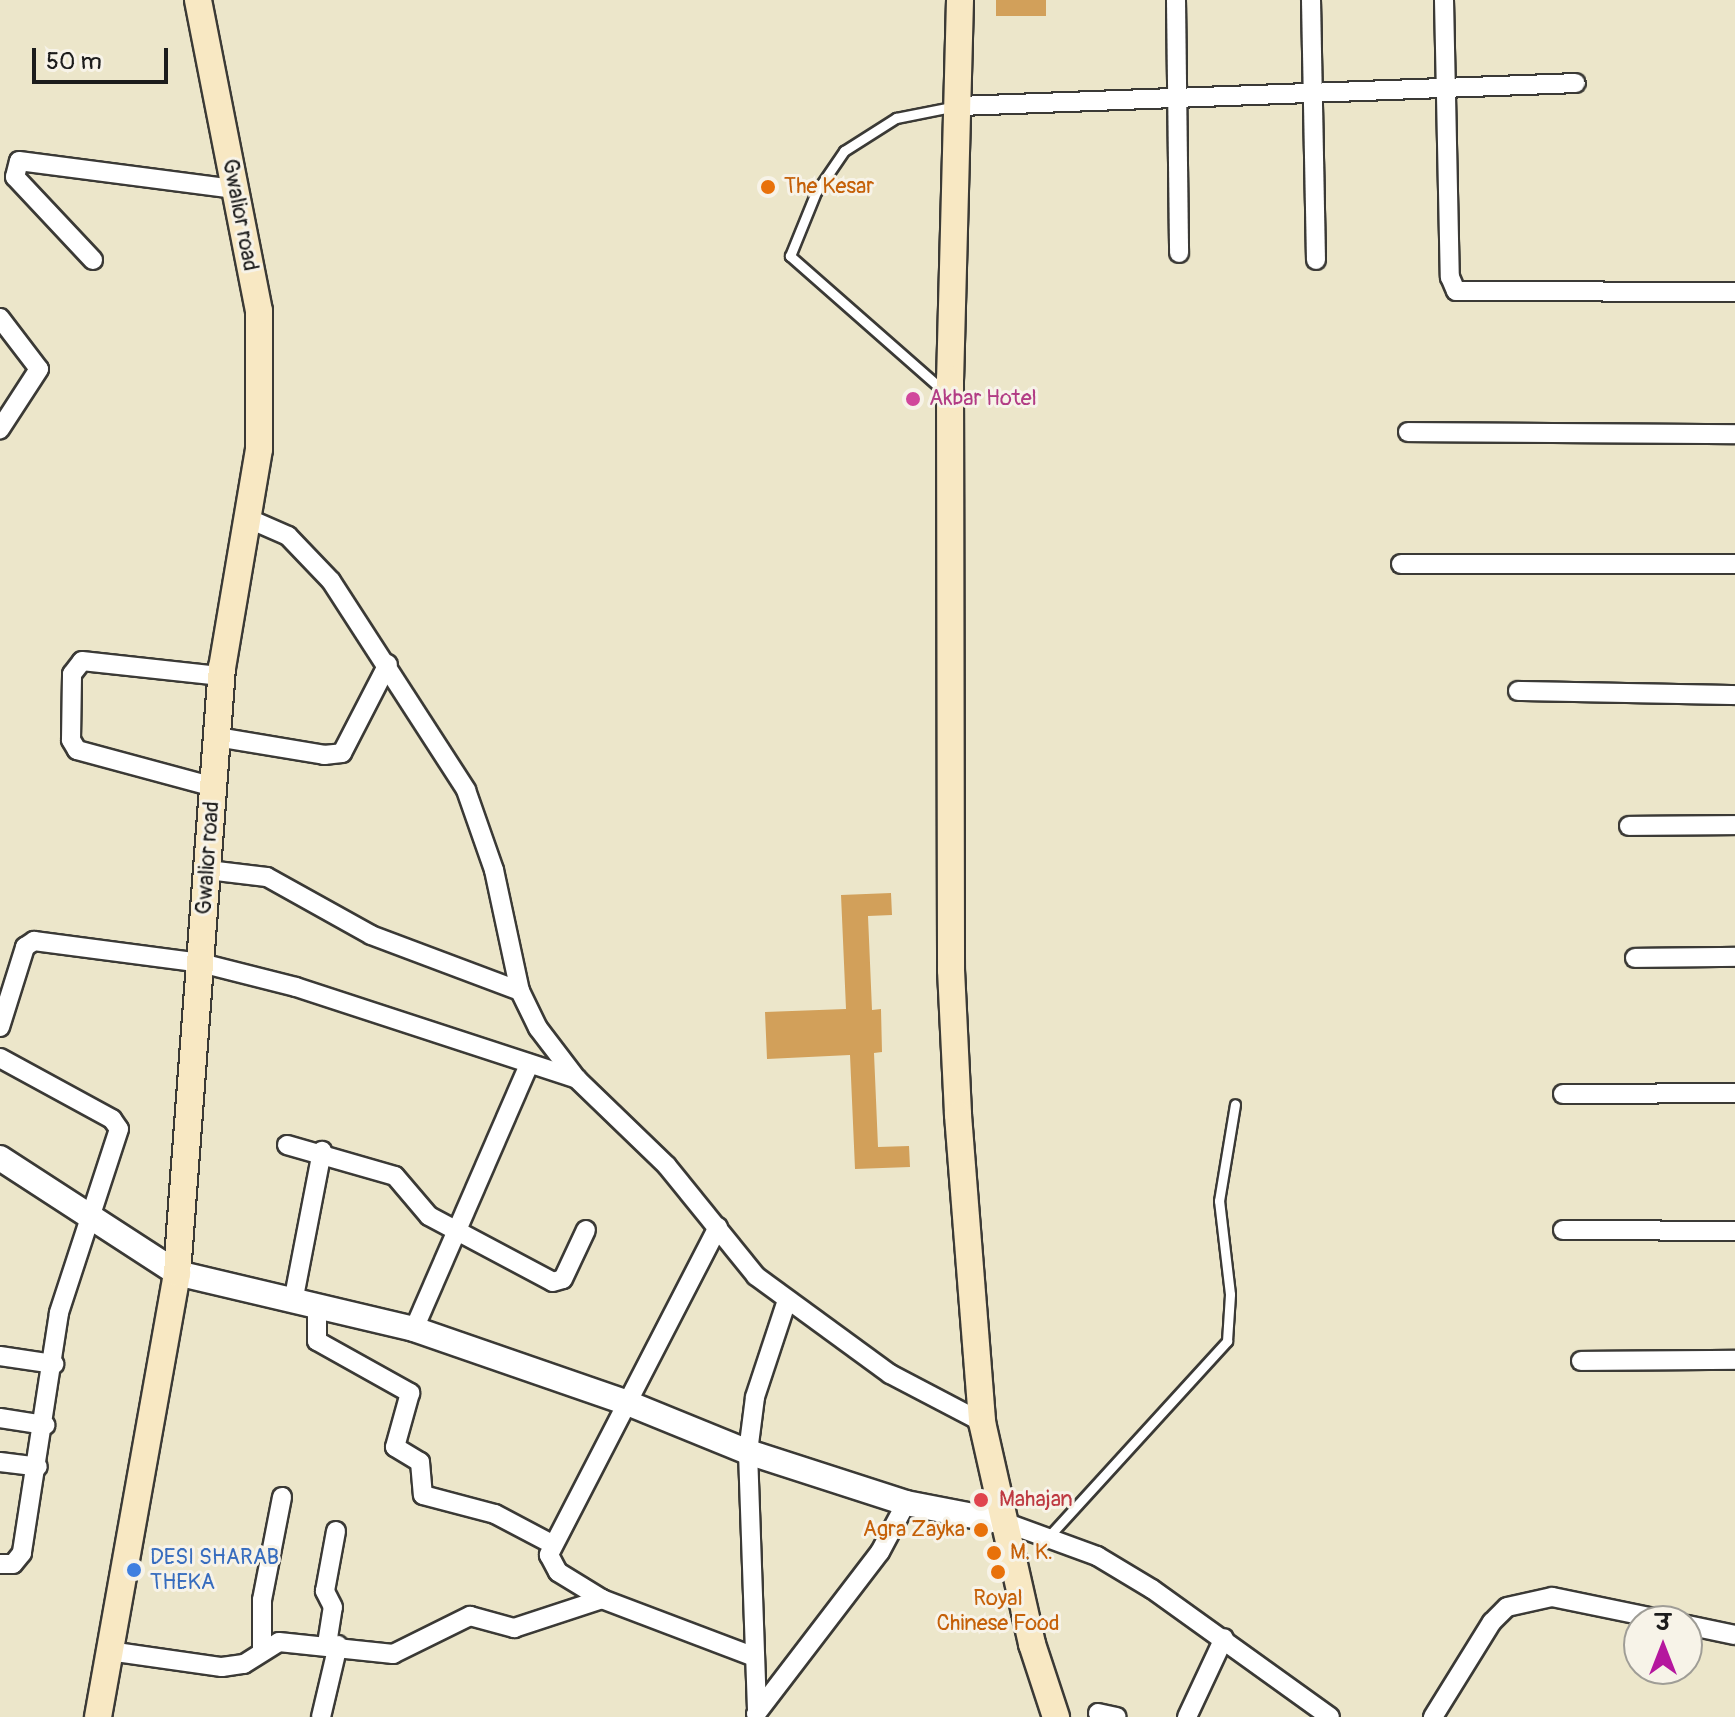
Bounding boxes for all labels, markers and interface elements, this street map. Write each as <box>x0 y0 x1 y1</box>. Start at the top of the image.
scale bar <box>36 32 172 82</box>
text: 50 m <box>46 47 102 76</box>
street label: Gwalior road <box>216 157 264 273</box>
place label: The Kesar <box>784 174 874 200</box>
marker: The Kesar <box>759 178 777 196</box>
place label: Akbar Hotel <box>929 386 1037 412</box>
marker: Akbar Hotel <box>904 390 922 408</box>
street label: Gwalior road <box>191 800 225 916</box>
place label: Mahajan <box>999 1487 1073 1513</box>
marker: Mahajan <box>970 1489 992 1511</box>
place label: Agra Zayka <box>863 1517 965 1543</box>
marker: Agra Zayka <box>972 1521 990 1539</box>
place label: M. K. <box>1010 1540 1053 1566</box>
place label: DESI SHARAB THEKA <box>150 1544 279 1596</box>
marker: M. K. <box>985 1544 1003 1562</box>
marker: DESI SHARAB THEKA <box>125 1561 143 1579</box>
marker: Royal Chinese Food <box>989 1563 1007 1581</box>
place label: Royal Chinese Food <box>936 1585 1060 1636</box>
north arrow <box>1623 1605 1703 1685</box>
text: उ <box>1656 1609 1670 1637</box>

